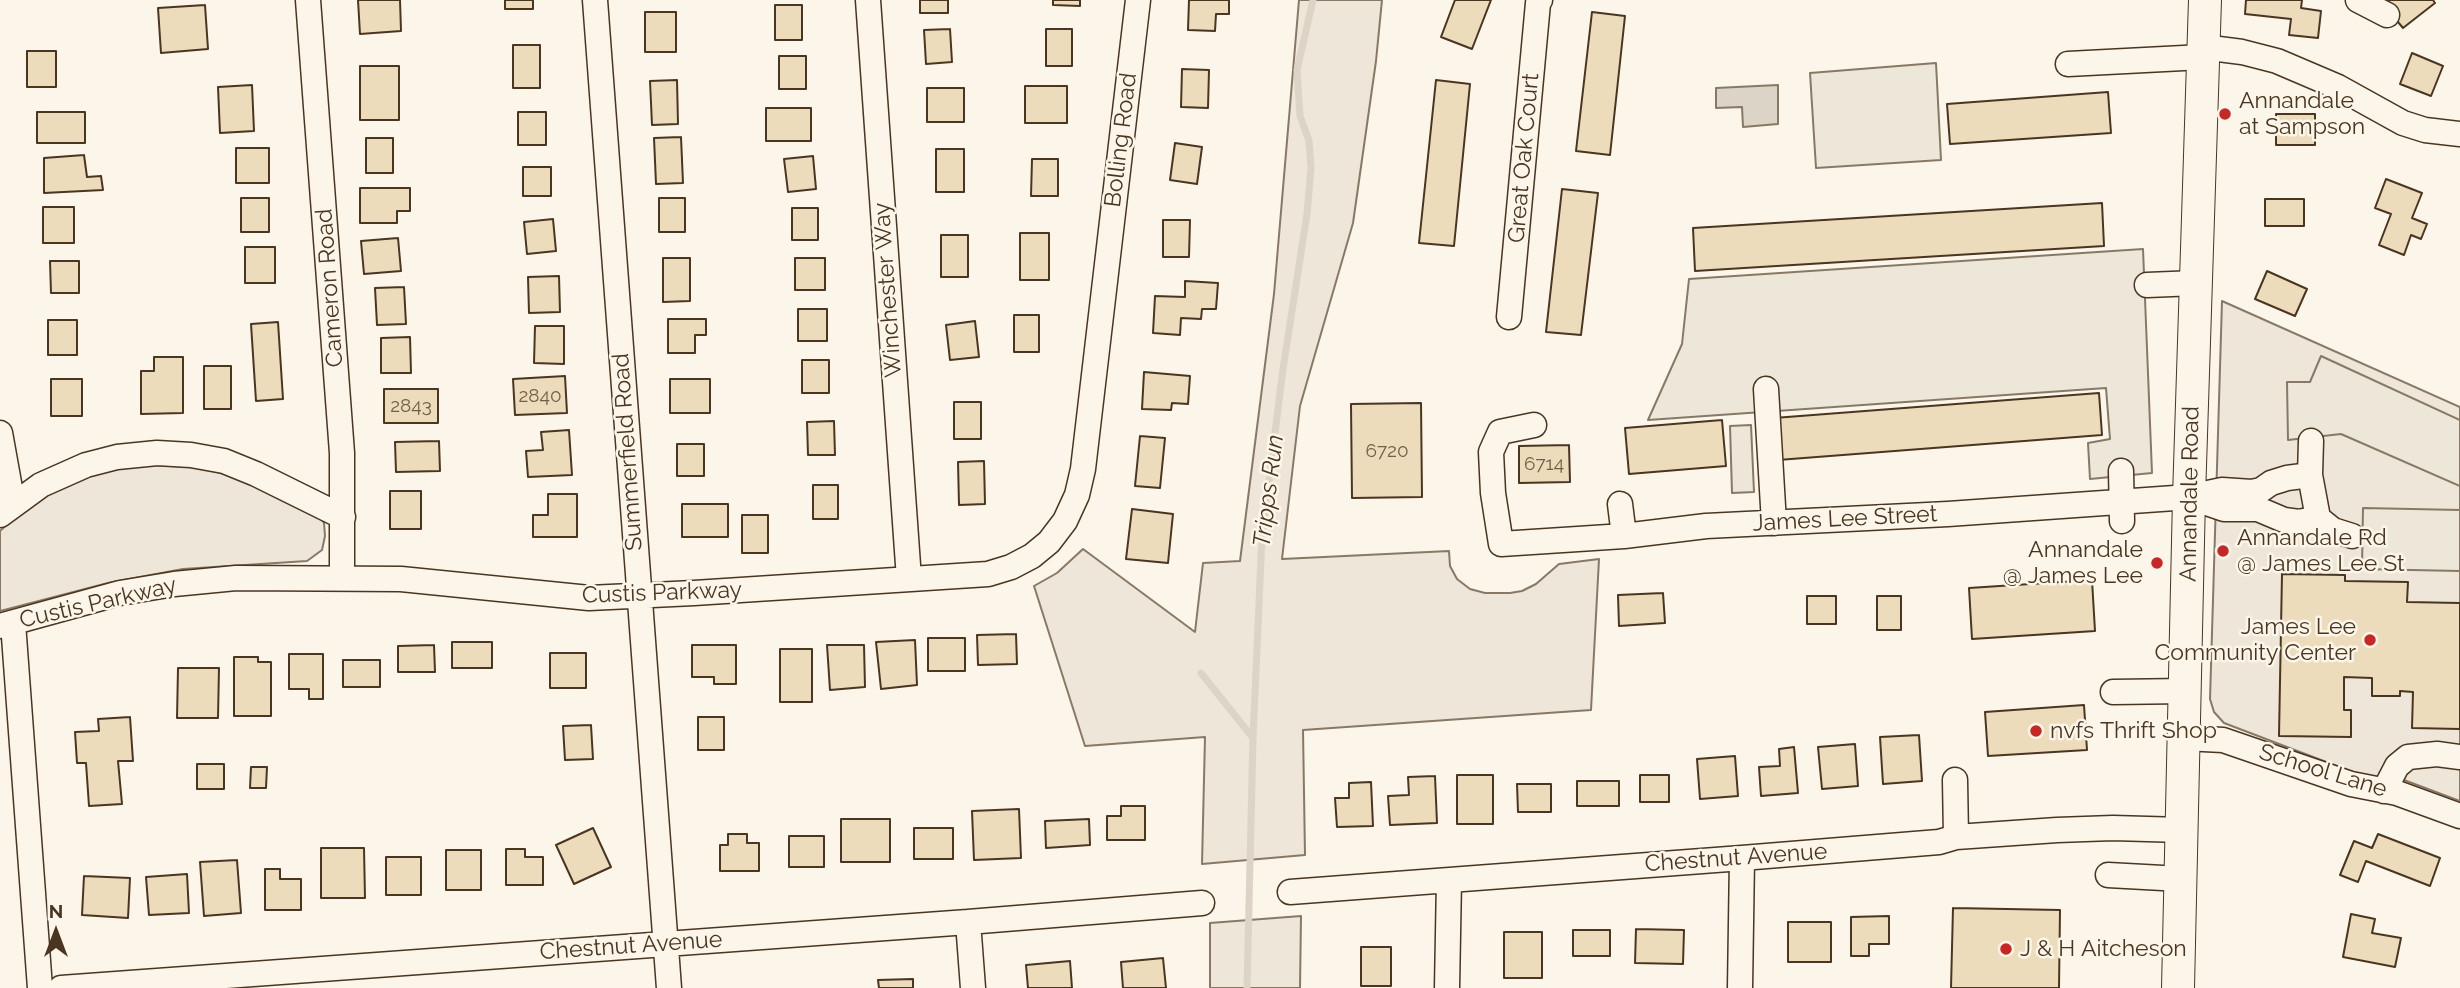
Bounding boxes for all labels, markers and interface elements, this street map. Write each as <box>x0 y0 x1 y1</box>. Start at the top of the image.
street label: Bolling Road <box>1099 71 1143 209</box>
street label: Great Oak Court <box>1503 72 1545 244</box>
place label: Annandale at Sampson <box>2239 87 2365 141</box>
marker: Annandale at Sampson <box>2217 106 2233 122</box>
street label: Winchester Way <box>868 201 908 379</box>
street label: Cameron Road <box>311 208 349 368</box>
street label: Summerfield Road <box>607 352 649 552</box>
house number: 2840 <box>518 385 562 407</box>
house number: 2843 <box>390 395 432 417</box>
street label: Annandale Road <box>2175 406 2205 582</box>
water label: Tripps Run <box>1248 433 1290 549</box>
house number: 6720 <box>1365 440 1409 462</box>
house number: 6714 <box>1524 453 1564 475</box>
street label: James Lee Street <box>1752 500 1938 538</box>
place label: Annandale Rd @ James Lee St <box>2237 524 2405 578</box>
place label: Annandale @ James Lee <box>2003 536 2143 590</box>
marker: Annandale Rd @ James Lee St <box>2215 543 2231 559</box>
marker: Annandale @ James Lee <box>2149 555 2165 571</box>
street label: Custis Parkway <box>17 572 179 634</box>
street label: Custis Parkway <box>581 576 743 610</box>
place label: James Lee Community Center <box>2154 613 2356 667</box>
marker: James Lee Community Center <box>2362 632 2378 648</box>
place label: nvfs Thrift Shop <box>2050 717 2217 745</box>
marker: nvfs Thrift Shop <box>2028 723 2044 739</box>
street label: School Lane <box>2256 738 2390 804</box>
street label: Chestnut Avenue <box>1644 838 1828 878</box>
north arrow <box>21 897 91 967</box>
text: N <box>49 900 63 922</box>
street label: Chestnut Avenue <box>539 926 723 966</box>
place label: J & H Aitcheson <box>2020 935 2187 963</box>
marker: J & H Aitcheson <box>1998 941 2014 957</box>

